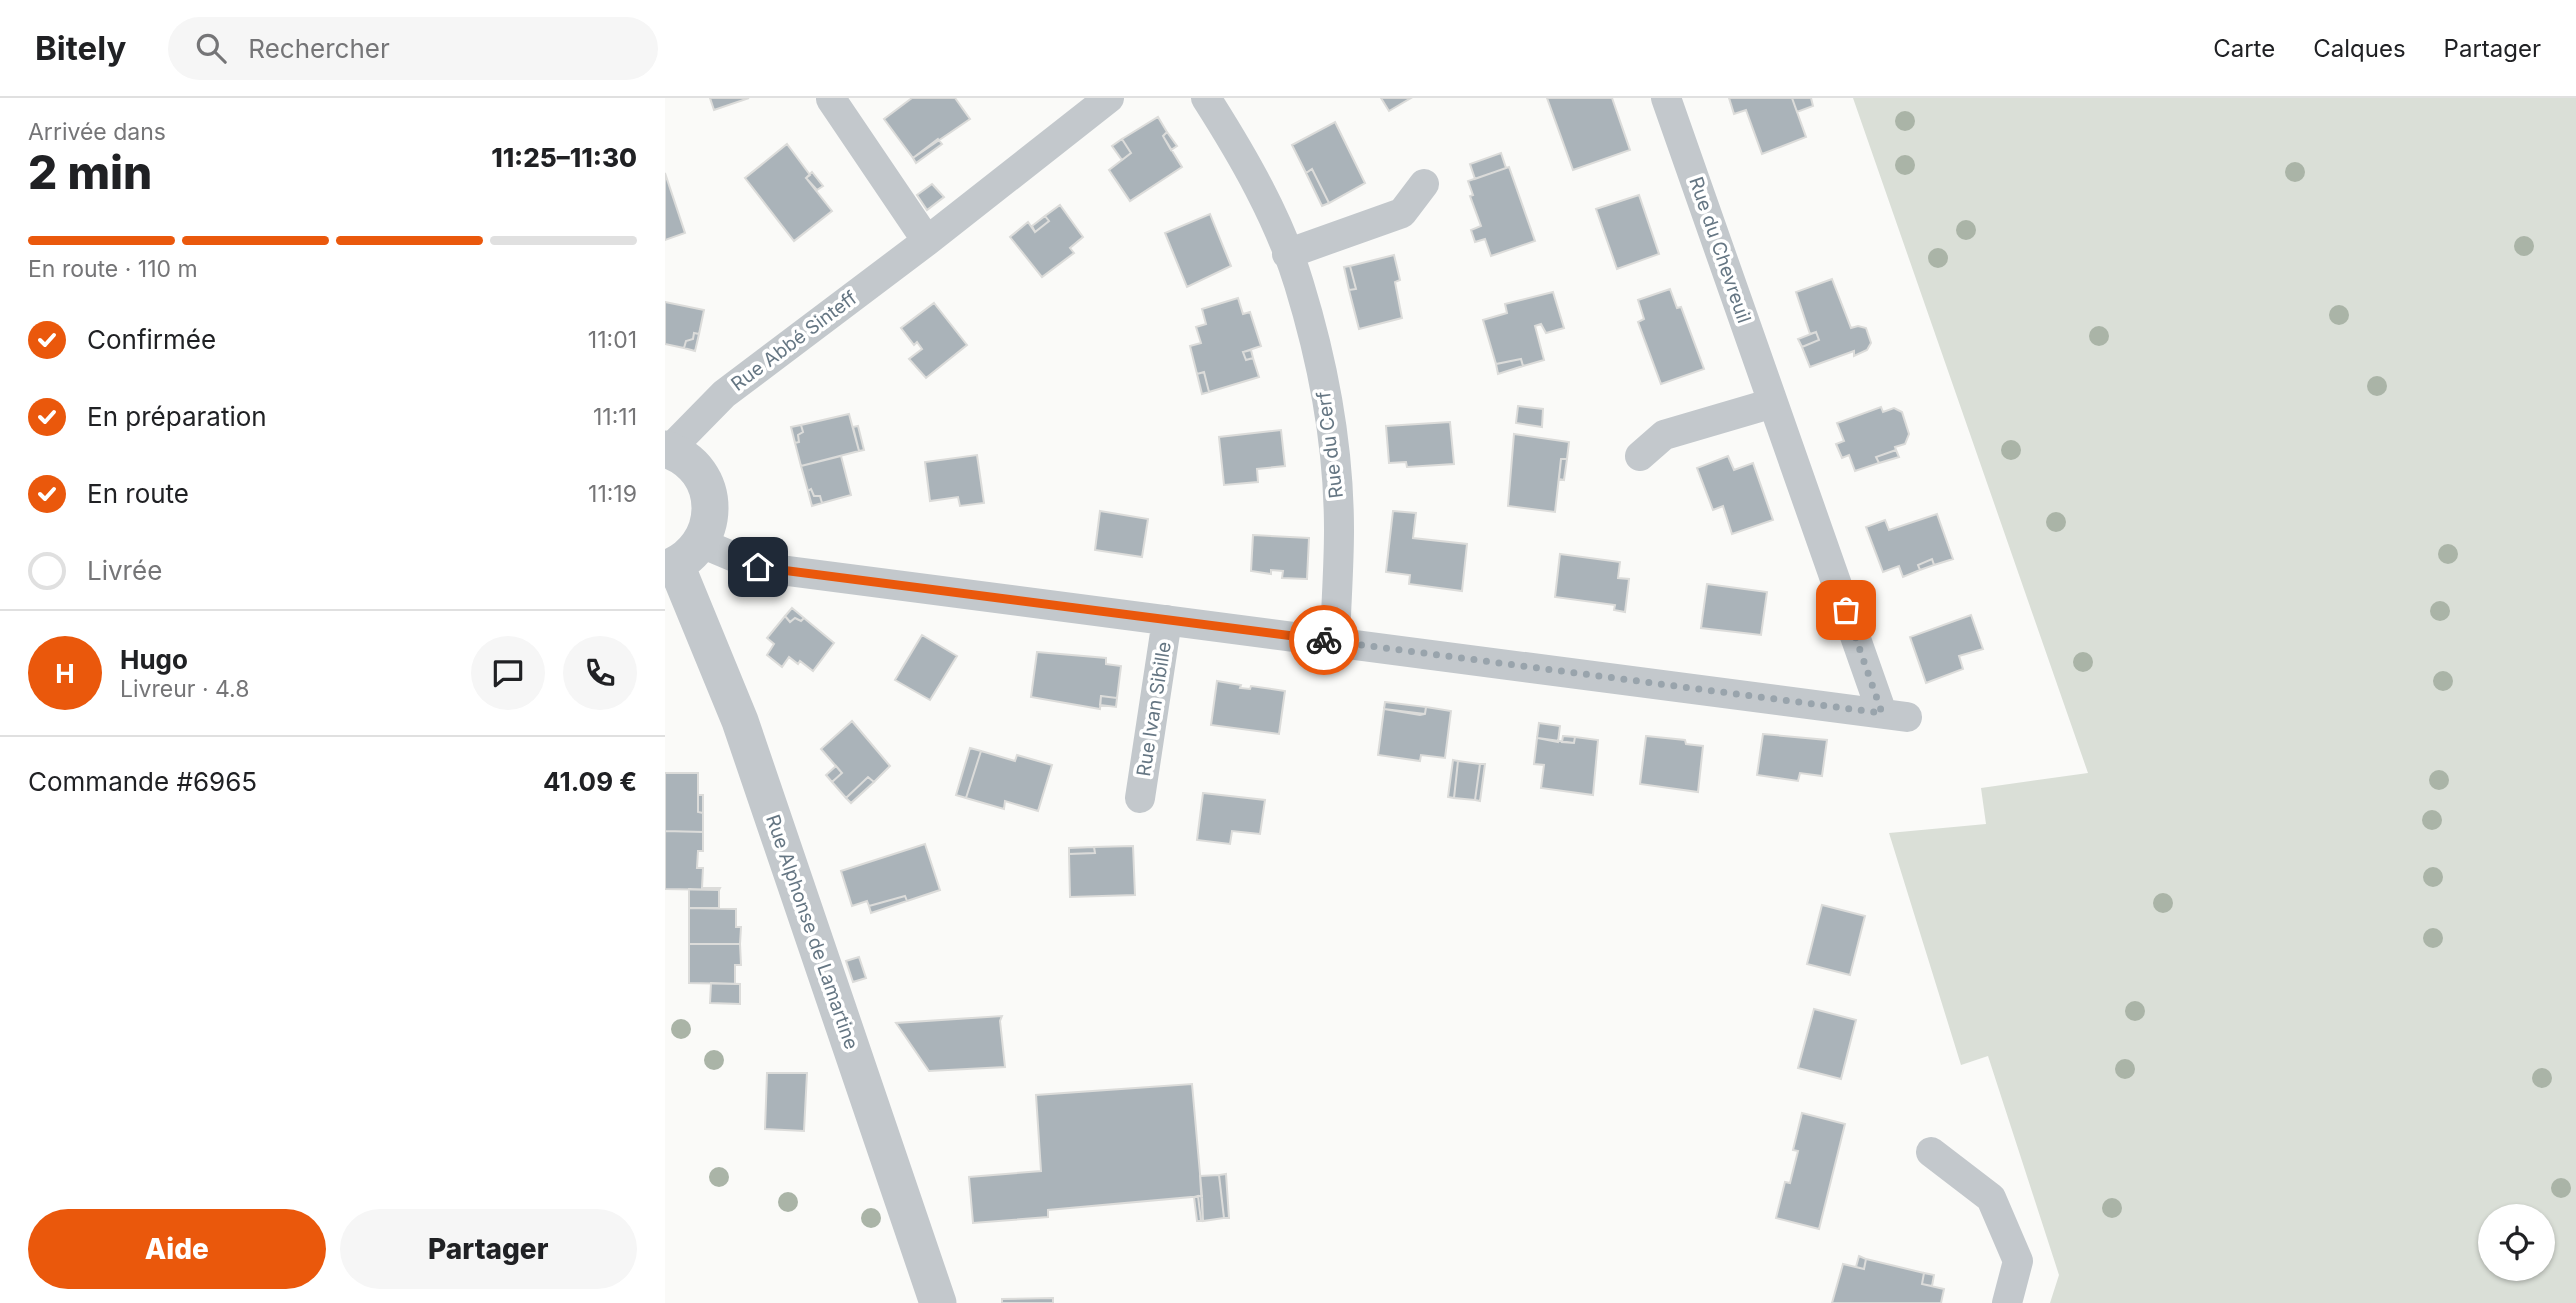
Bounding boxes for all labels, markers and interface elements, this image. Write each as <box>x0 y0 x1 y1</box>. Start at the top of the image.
search box <box>168 17 658 80</box>
text: Bitely <box>35 28 126 68</box>
icon: search <box>192 29 230 67</box>
text: Rechercher <box>248 33 390 64</box>
text: Carte <box>2213 34 2275 63</box>
text: Calques <box>2313 34 2406 63</box>
text: Partager <box>2444 34 2541 63</box>
text: Arrivée dans <box>28 118 166 146</box>
text: 11:25–11:30 <box>491 142 637 173</box>
text: 2 min <box>28 144 152 200</box>
street label: Rue du Chevreuil <box>1684 174 1756 326</box>
text: En route · 110 m <box>28 255 198 283</box>
street label: Rue Abbé Sinteff <box>727 286 861 396</box>
icon: check <box>28 321 66 359</box>
text: Confirmée <box>87 324 216 355</box>
text: 11:01 <box>588 326 637 354</box>
street label: Rue du Cerf <box>1312 390 1348 500</box>
icon: check <box>28 398 66 436</box>
text: En préparation <box>87 401 267 432</box>
text: 11:11 <box>593 403 637 431</box>
icon: check <box>28 475 66 513</box>
text: En route <box>87 478 189 509</box>
text: 11:19 <box>588 480 637 508</box>
pin <box>728 537 788 597</box>
icon: home <box>739 548 777 586</box>
text: Livrée <box>87 555 162 586</box>
pin <box>1816 580 1876 640</box>
icon: bag <box>1827 591 1865 629</box>
courier <box>1289 605 1359 675</box>
icon: bike <box>1305 621 1343 659</box>
button: chat <box>471 636 545 710</box>
button: phone <box>563 636 637 710</box>
street label: Rue Ivan Sibille <box>1132 640 1176 778</box>
text: Hugo <box>120 644 188 675</box>
text: H <box>55 658 75 689</box>
text: Livreur · 4.8 <box>120 675 249 703</box>
text: Commande #6965 <box>28 766 257 797</box>
text: 41.09 € <box>543 766 637 797</box>
street label: Rue Alphonse de Lamartine <box>761 812 863 1052</box>
map controls <box>2478 1204 2555 1281</box>
button: locate <box>2478 1204 2555 1281</box>
button: Aide <box>28 1209 326 1289</box>
button: Partager <box>340 1209 637 1289</box>

